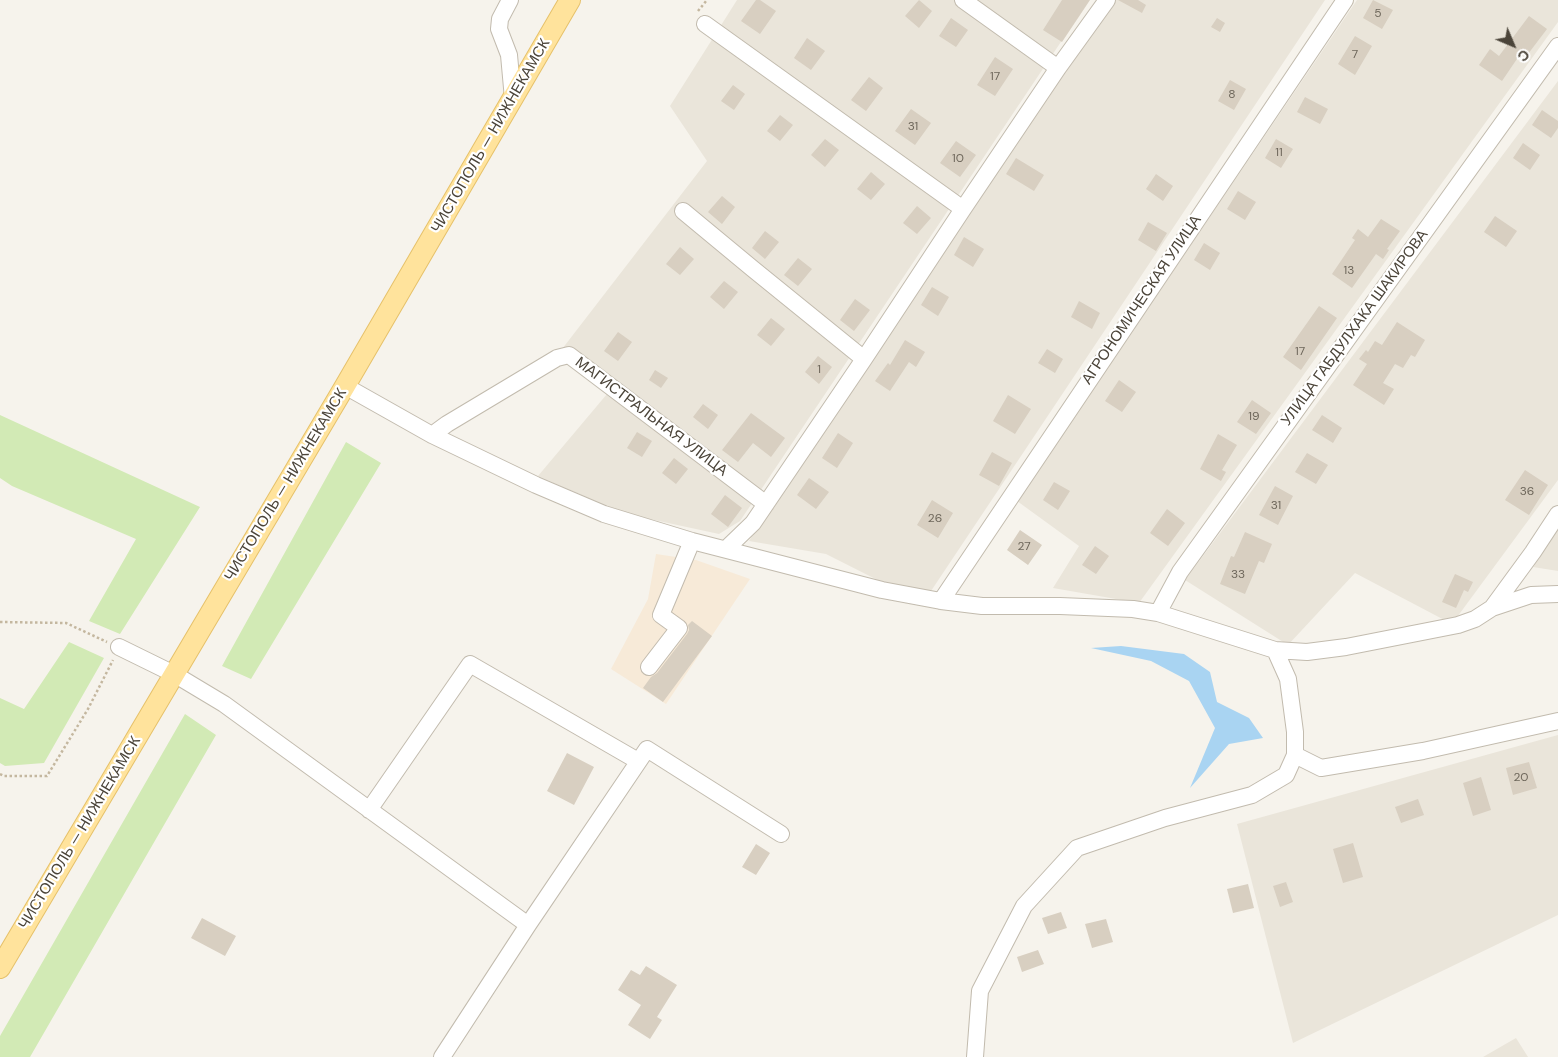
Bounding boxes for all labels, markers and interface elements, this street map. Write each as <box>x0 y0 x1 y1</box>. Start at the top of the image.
house number: 5 <box>1374 7 1382 21</box>
north arrow <box>1488 20 1538 70</box>
street label: ЧИСТОПОЛЬ — НИЖНЕКАМСК <box>428 36 554 236</box>
text: С <box>1514 46 1534 66</box>
house number: 7 <box>1352 48 1358 62</box>
house number: 17 <box>990 70 1000 84</box>
house number: 8 <box>1228 88 1236 102</box>
house number: 31 <box>908 120 918 134</box>
house number: 11 <box>1275 146 1283 160</box>
house number: 10 <box>952 152 964 166</box>
street label: АГРОНОМИЧЕСКАЯ УЛИЦА <box>1079 212 1205 388</box>
street label: УЛИЦА ГАБДУЛХАКА ШАКИРОВА <box>1278 227 1432 429</box>
house number: 13 <box>1344 264 1354 278</box>
house number: 17 <box>1295 345 1305 359</box>
street label: МАГИСТРАЛЬНАЯ УЛИЦА <box>571 354 731 480</box>
house number: 1 <box>817 363 821 377</box>
street label: ЧИСТОПОЛЬ — НИЖНЕКАМСК <box>221 385 351 585</box>
house number: 19 <box>1248 410 1260 424</box>
house number: 36 <box>1520 485 1534 499</box>
house number: 31 <box>1271 499 1281 513</box>
house number: 26 <box>928 512 942 526</box>
house number: 27 <box>1017 540 1031 554</box>
house number: 33 <box>1231 568 1245 582</box>
street label: ЧИСТОПОЛЬ — НИЖНЕКАМСК <box>15 733 145 933</box>
house number: 20 <box>1514 771 1528 785</box>

